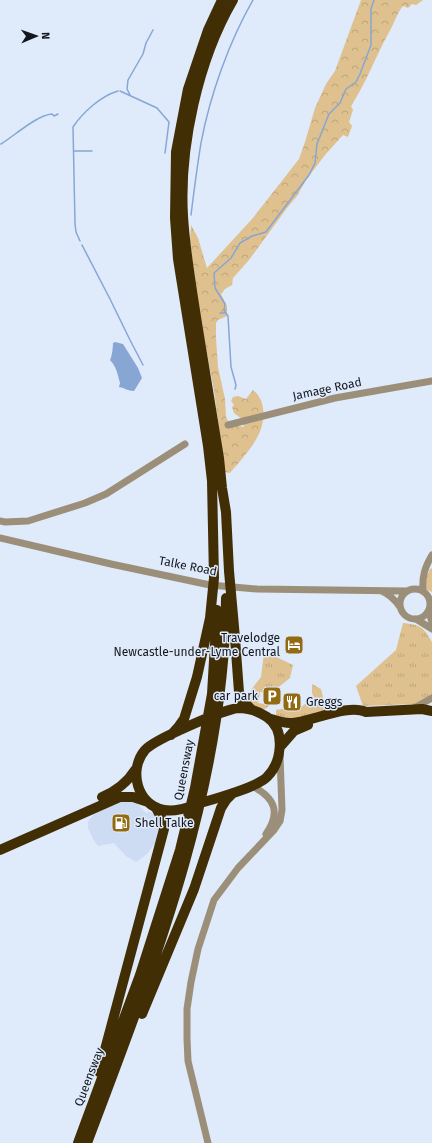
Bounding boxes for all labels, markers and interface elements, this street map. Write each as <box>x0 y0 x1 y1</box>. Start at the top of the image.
north arrow <box>16 16 56 56</box>
text: N <box>39 32 52 40</box>
street label: Jamage Road <box>291 375 363 403</box>
street label: Talke Road <box>158 554 218 578</box>
place label: Travelodge Newcastle-under-Lyme Central <box>114 631 280 659</box>
hotel icon: Travelodge Newcastle-under-Lyme Central <box>283 634 305 656</box>
parking icon: car park <box>261 685 283 707</box>
place label: car park <box>214 689 259 703</box>
restaurant icon: Greggs <box>281 691 303 713</box>
place label: Greggs <box>306 695 343 709</box>
street label: Queensway <box>171 738 197 802</box>
fuel station icon: Shell Talke <box>110 812 132 834</box>
place label: Shell Talke <box>135 816 193 830</box>
street label: Queensway <box>71 1046 107 1108</box>

